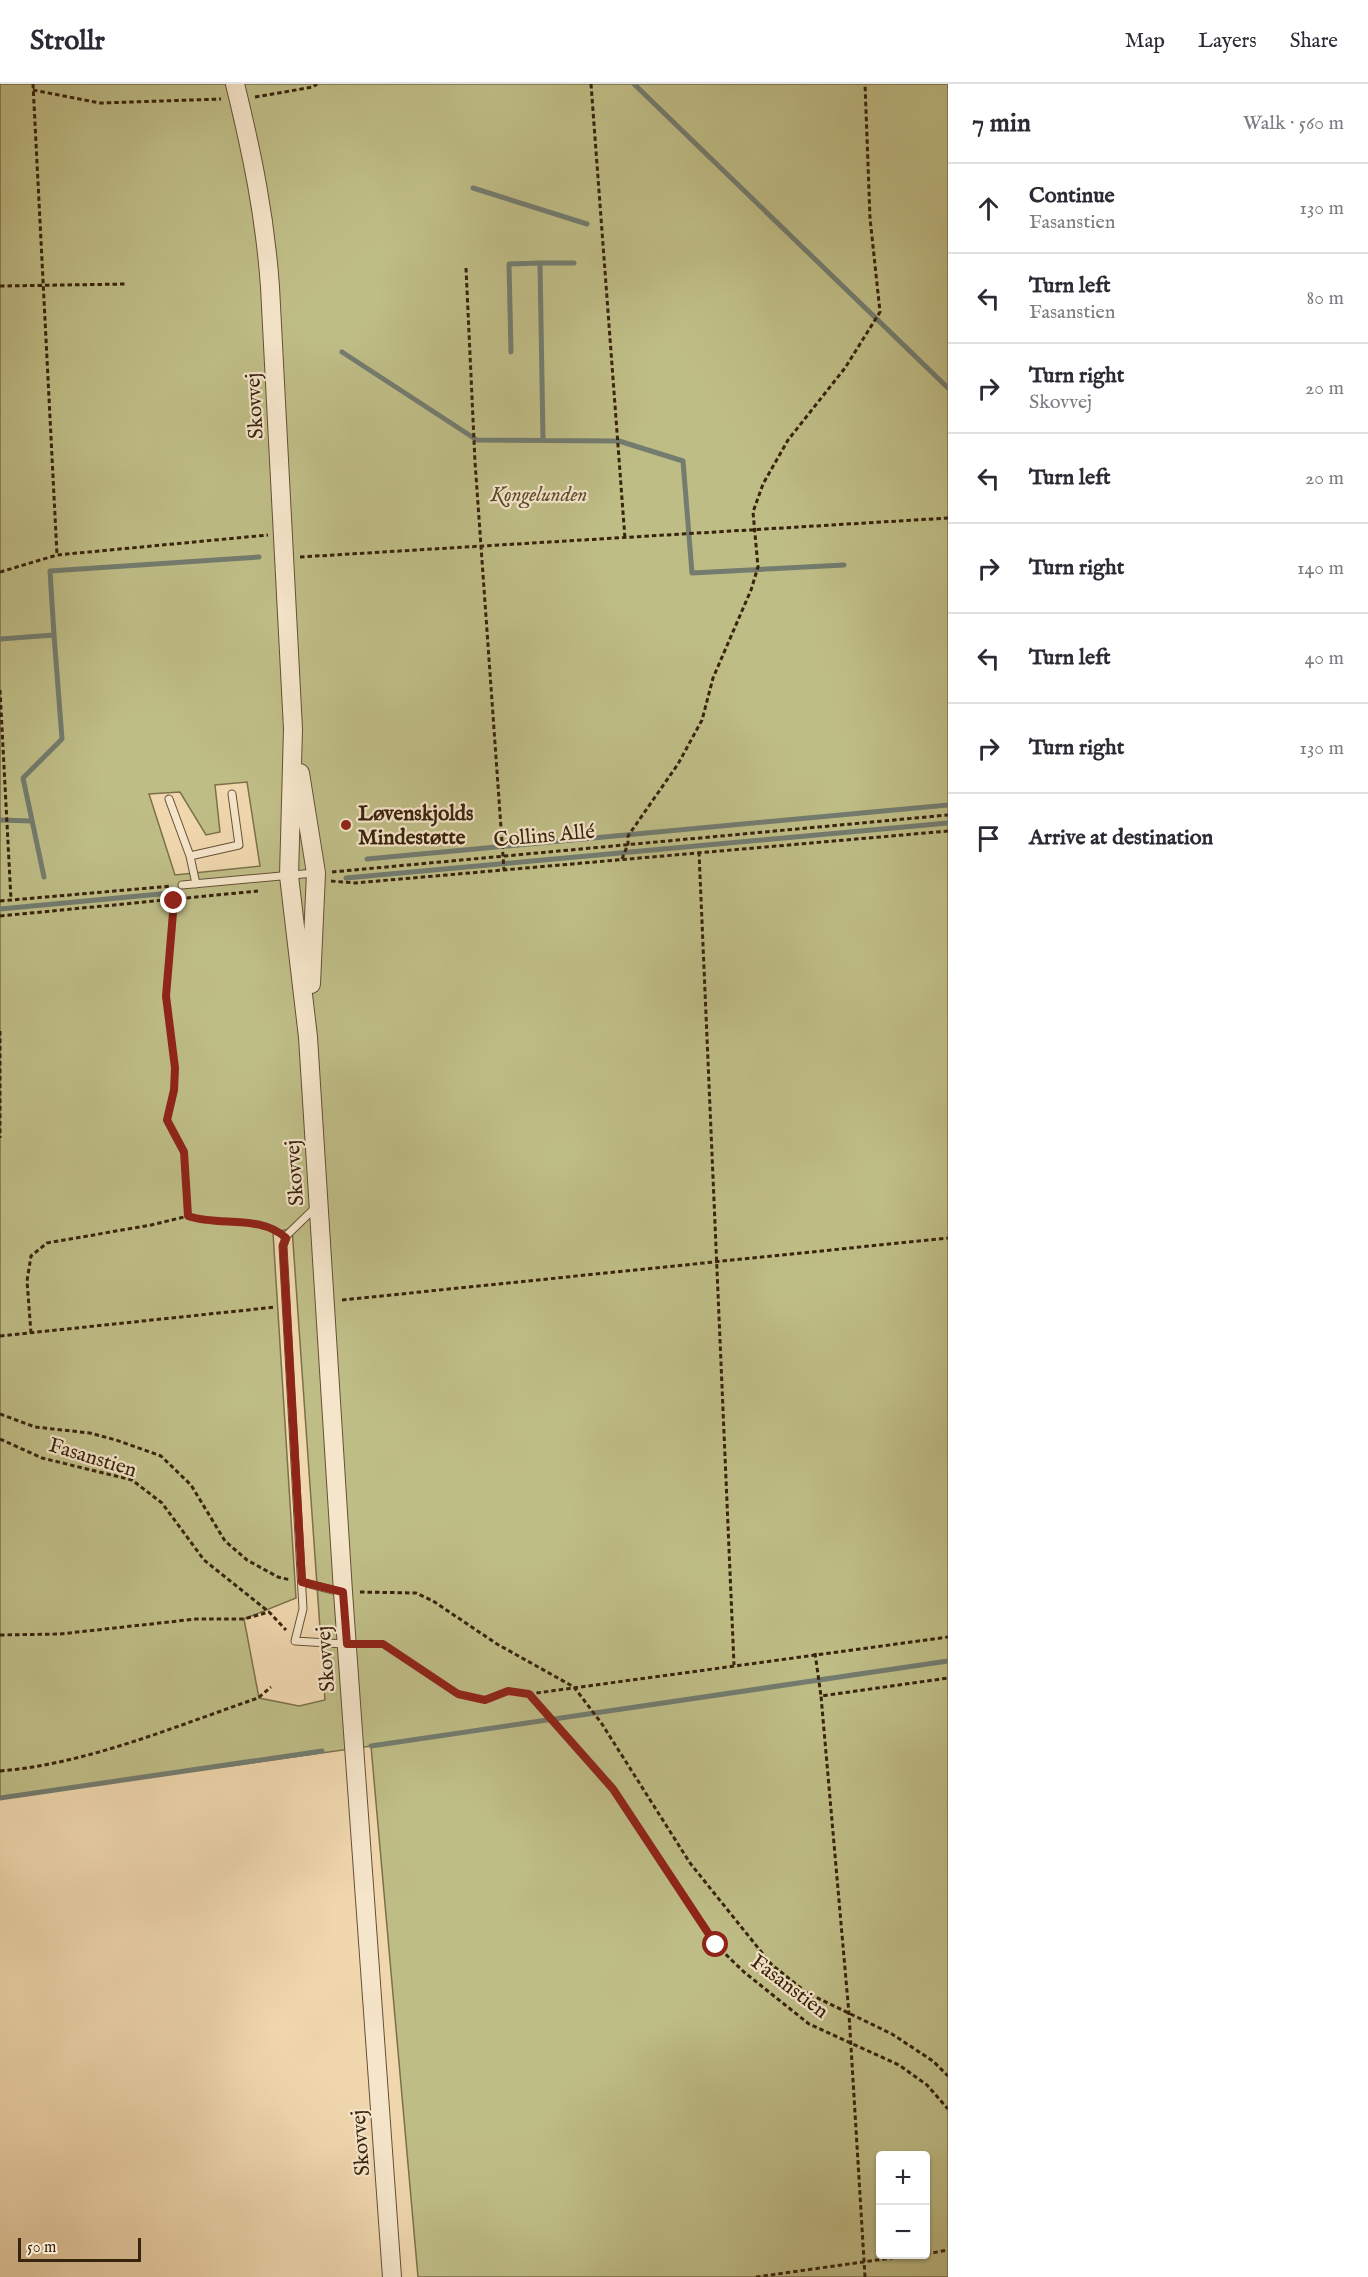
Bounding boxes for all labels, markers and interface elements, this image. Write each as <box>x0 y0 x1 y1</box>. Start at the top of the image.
text: Strollr <box>30 24 105 59</box>
text: Map <box>1125 28 1165 55</box>
text: Layers <box>1198 28 1257 55</box>
text: Share <box>1290 28 1338 55</box>
text: 7 min <box>972 107 1031 140</box>
text: Walk · 560 m <box>1243 111 1344 136</box>
text: Continue <box>1029 182 1115 210</box>
icon: ahead <box>972 192 1005 225</box>
text: 130 m <box>1299 196 1344 221</box>
text: Fasanstien <box>1029 210 1115 235</box>
text: Turn left <box>1029 272 1111 300</box>
icon: left <box>972 282 1005 315</box>
text: 80 m <box>1307 286 1344 311</box>
text: Fasanstien <box>1029 300 1115 325</box>
text: Turn right <box>1029 362 1124 390</box>
street label: Skovvej <box>240 372 271 440</box>
icon: right <box>972 372 1005 405</box>
text: 20 m <box>1305 376 1344 401</box>
text: Skovvej <box>1029 390 1092 415</box>
icon: left <box>972 462 1005 495</box>
text: Turn left <box>1029 464 1111 492</box>
text: 20 m <box>1305 466 1344 491</box>
park label: Kongelunden <box>490 482 587 509</box>
icon: right <box>972 552 1005 585</box>
text: Turn right <box>1029 554 1124 582</box>
text: 140 m <box>1297 556 1344 581</box>
icon: left <box>972 642 1005 675</box>
text: Turn left <box>1029 644 1111 672</box>
text: 40 m <box>1305 646 1344 671</box>
icon: right <box>972 732 1005 765</box>
text: Turn right <box>1029 734 1124 762</box>
text: 130 m <box>1299 736 1344 761</box>
place label: Løvenskjolds Mindestøtte <box>358 801 473 852</box>
marker: Løvenskjolds Mindestøtte <box>339 818 353 832</box>
street label: Collins Allé <box>492 819 596 854</box>
icon: arrive <box>972 822 1005 855</box>
text: Arrive at destination <box>1029 824 1213 852</box>
route end <box>160 887 186 913</box>
street label: Skovvej <box>280 1139 311 1207</box>
street label: Fasanstien <box>45 1432 140 1485</box>
street label: Skovvej <box>311 1625 342 1693</box>
route start <box>702 1931 728 1957</box>
street label: Fasanstien <box>745 1949 833 2025</box>
street label: Skovvej <box>346 2109 377 2177</box>
map controls <box>876 2151 930 2259</box>
button: + <box>876 2151 930 2205</box>
button: − <box>876 2205 930 2259</box>
scale bar <box>18 2235 141 2262</box>
text: 50 m <box>27 2238 56 2258</box>

